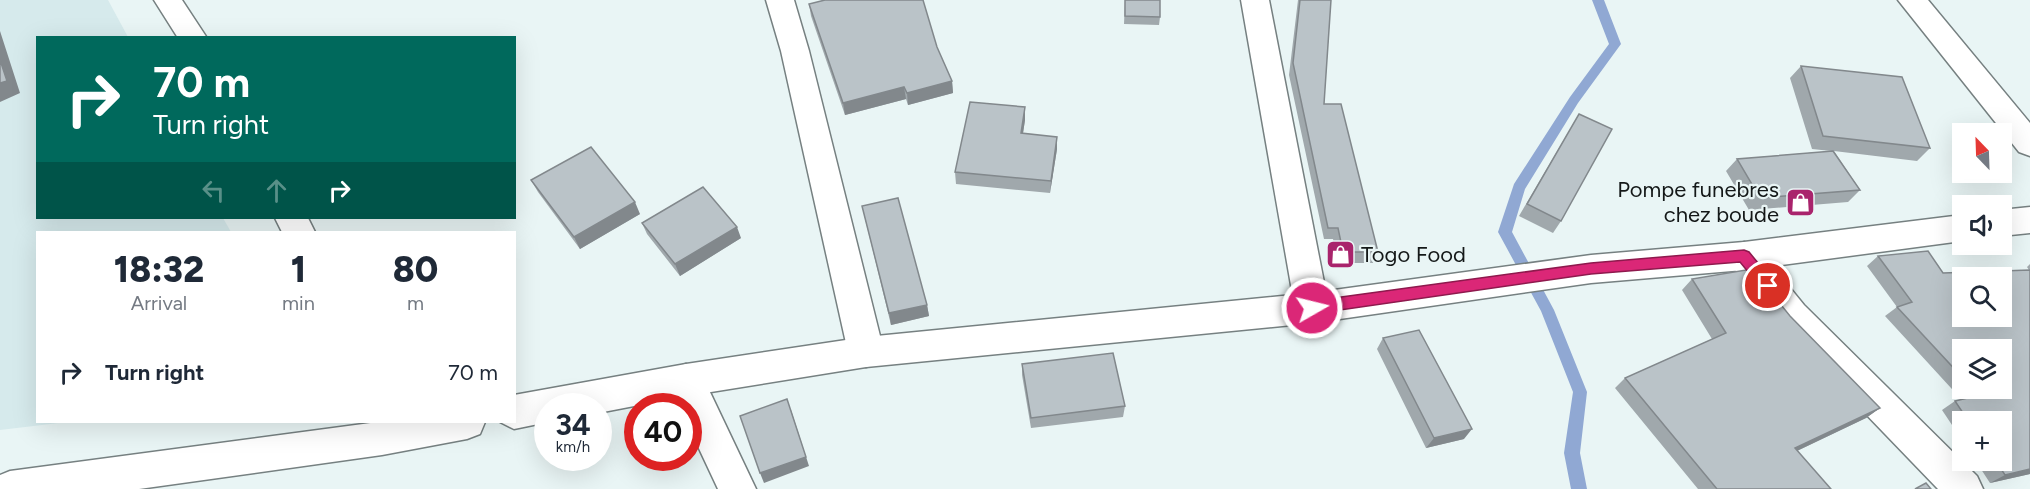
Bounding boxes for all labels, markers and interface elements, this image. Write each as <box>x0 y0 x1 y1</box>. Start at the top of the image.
text: 70 m <box>153 57 250 108</box>
icon: right <box>54 60 132 138</box>
text: Turn right <box>153 108 269 141</box>
north arrow <box>1952 123 2012 183</box>
map controls <box>1952 123 2012 471</box>
icon: left <box>197 174 230 207</box>
icon: ahead <box>260 174 293 207</box>
icon: right <box>323 174 356 207</box>
place label: Pompe funebres chez boude <box>1617 176 1779 228</box>
shop icon: Pompe funebres chez boude <box>1784 186 1816 218</box>
button: sound <box>1952 195 2012 255</box>
shop icon: Togo Food <box>1324 238 1356 270</box>
place label: Togo Food <box>1361 241 1466 268</box>
text: 18:32 <box>114 248 204 291</box>
text: 1 <box>291 248 306 291</box>
text: 80 <box>393 248 438 291</box>
pin <box>1742 260 1793 311</box>
button: search <box>1952 267 2012 327</box>
icon: arrive <box>1751 269 1784 302</box>
position arrow <box>1280 276 1344 340</box>
text: Arrival <box>131 291 187 315</box>
text: min <box>282 291 315 315</box>
text: m <box>407 291 424 315</box>
button: layers <box>1952 339 2012 399</box>
icon: right <box>54 356 87 389</box>
text: Turn right <box>105 359 204 386</box>
text: 70 m <box>448 359 498 386</box>
speed limit sign: 40 <box>624 393 702 471</box>
text: 34 <box>555 406 591 443</box>
button: + <box>1952 411 2012 471</box>
text: km/h <box>556 438 590 456</box>

